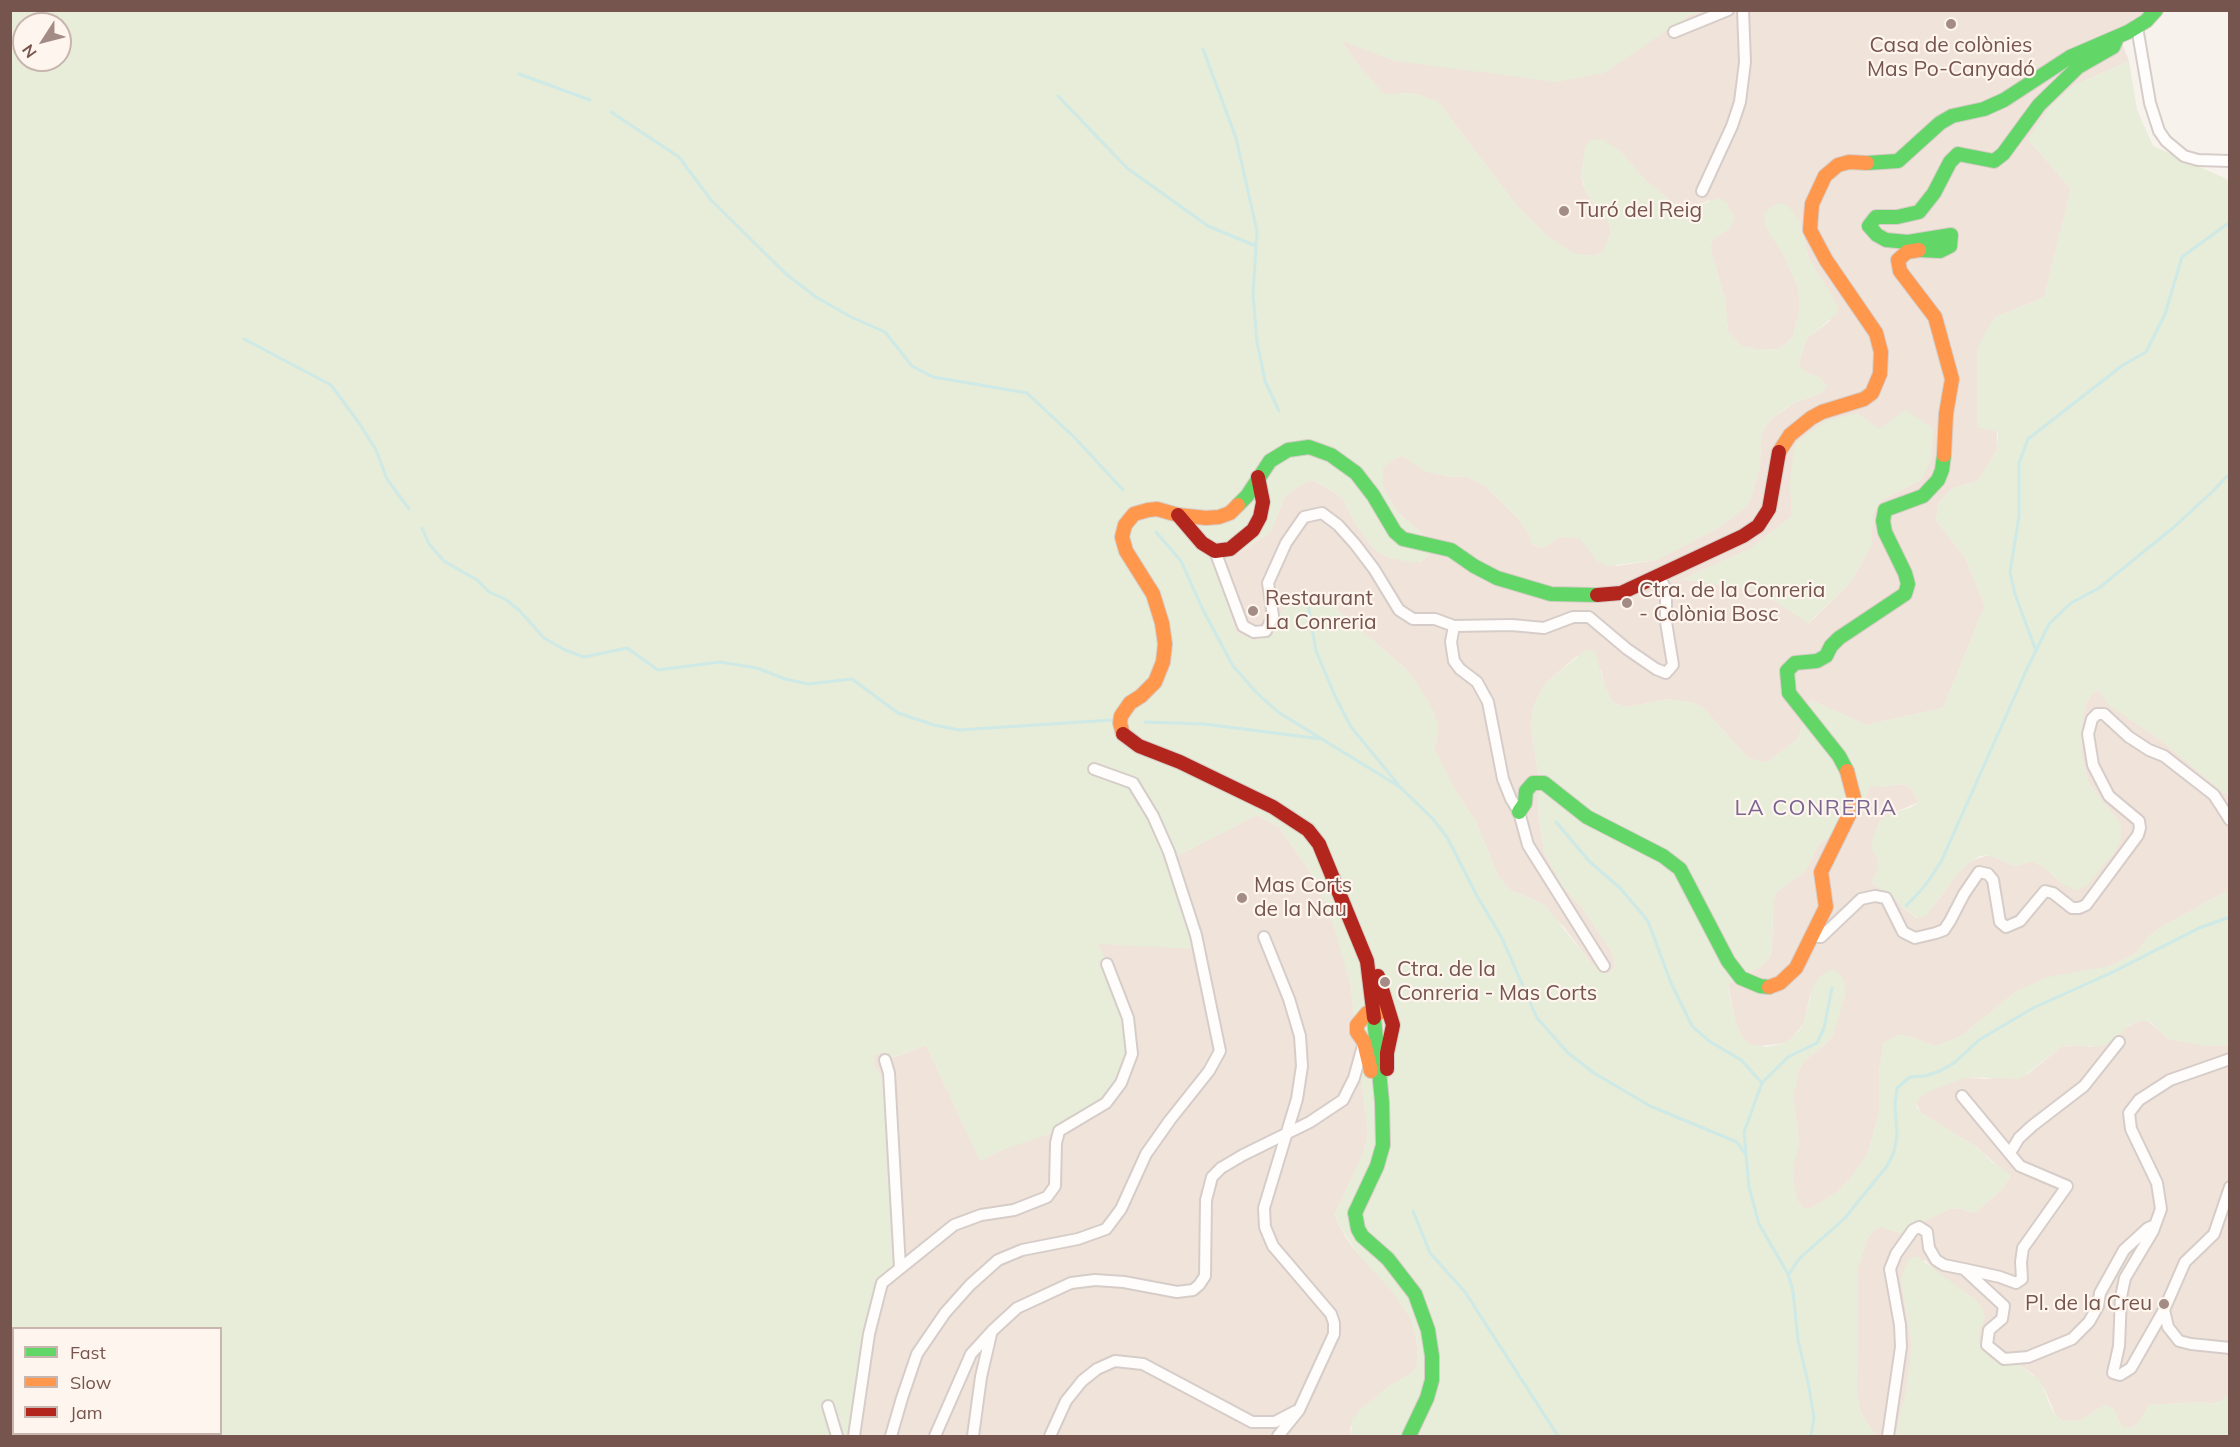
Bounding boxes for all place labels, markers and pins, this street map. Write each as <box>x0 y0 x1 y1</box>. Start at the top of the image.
marker: Casa de colònies Mas Po-Canyadó <box>1944 17 1958 31</box>
place label: Casa de colònies Mas Po-Canyadó <box>1867 33 2035 83</box>
place label: Turó del Reig <box>1576 198 1702 224</box>
marker: Turó del Reig <box>1557 204 1571 218</box>
place label: Ctra. de la Conreria - Colònia Bosc <box>1639 578 1825 628</box>
place label: Restaurant La Conreria <box>1265 586 1377 636</box>
marker: Ctra. de la Conreria - Colònia Bosc <box>1620 596 1634 610</box>
marker: Restaurant La Conreria <box>1246 604 1260 618</box>
place label: Mas Corts de la Nau <box>1254 873 1352 923</box>
marker: Mas Corts de la Nau <box>1235 891 1249 905</box>
place label: Ctra. de la Conreria - Mas Corts <box>1397 957 1597 1007</box>
marker: Ctra. de la Conreria - Mas Corts <box>1378 975 1392 989</box>
place label: Pl. de la Creu <box>2025 1291 2152 1317</box>
marker: Pl. de la Creu <box>2157 1297 2171 1311</box>

